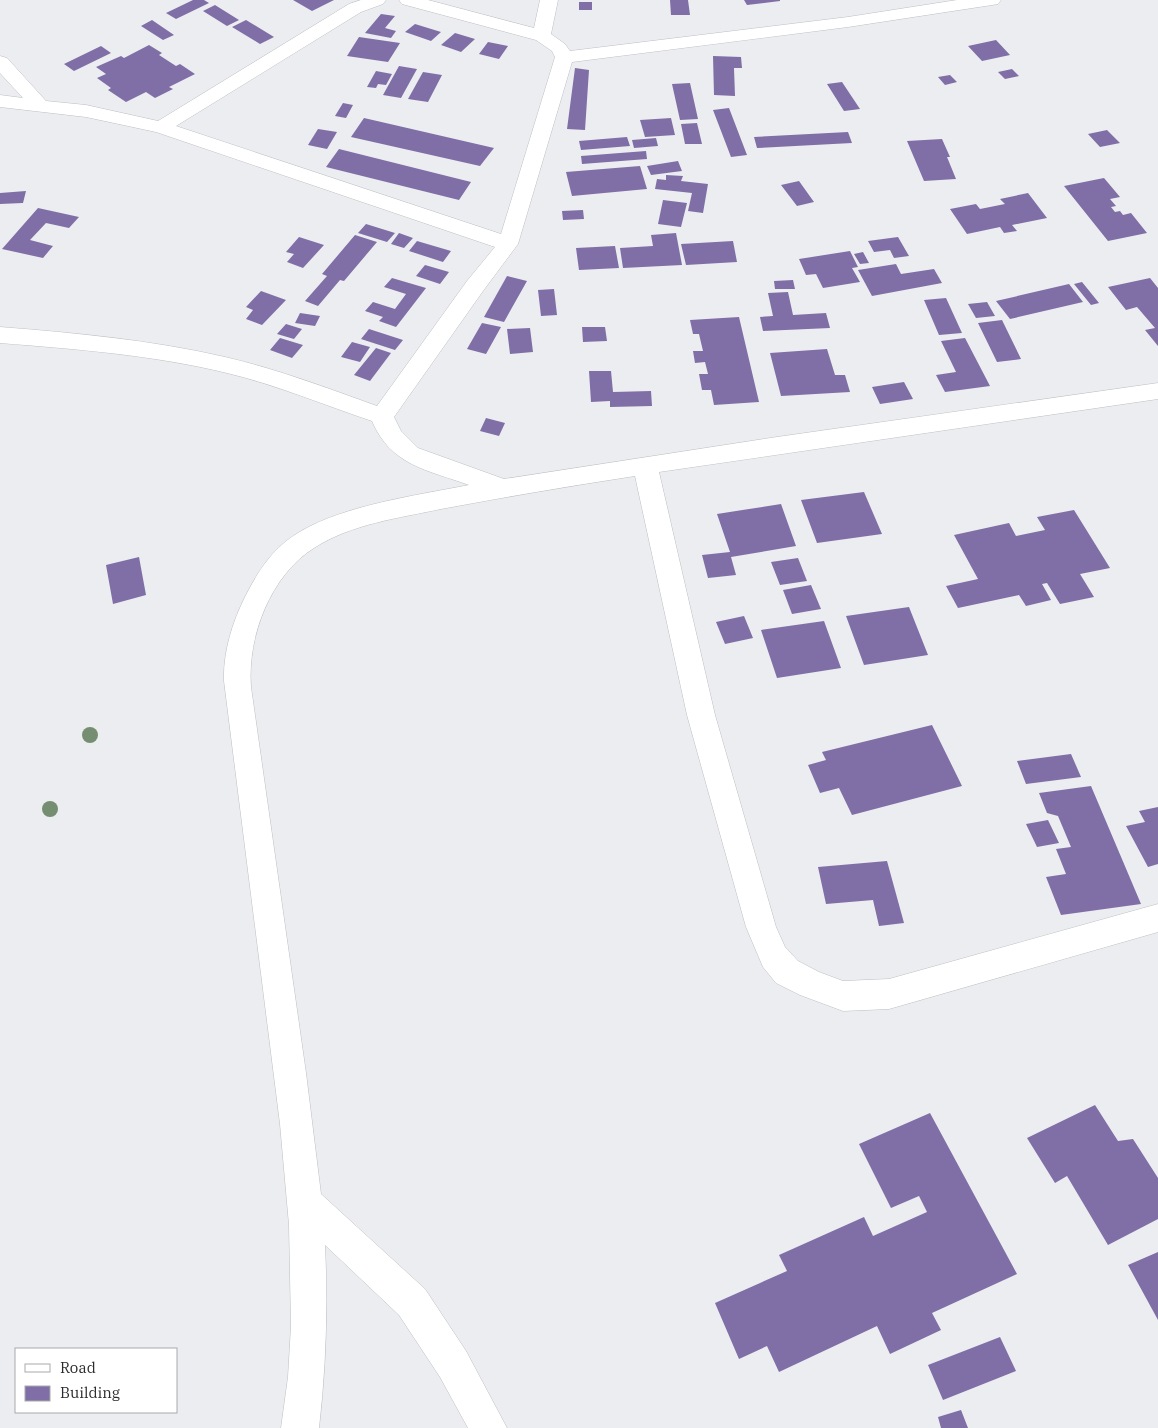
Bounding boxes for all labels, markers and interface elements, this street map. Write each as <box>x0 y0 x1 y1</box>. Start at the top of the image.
legend <box>15 1348 178 1413</box>
text: Road <box>60 1358 96 1377</box>
text: Building <box>60 1383 120 1402</box>

